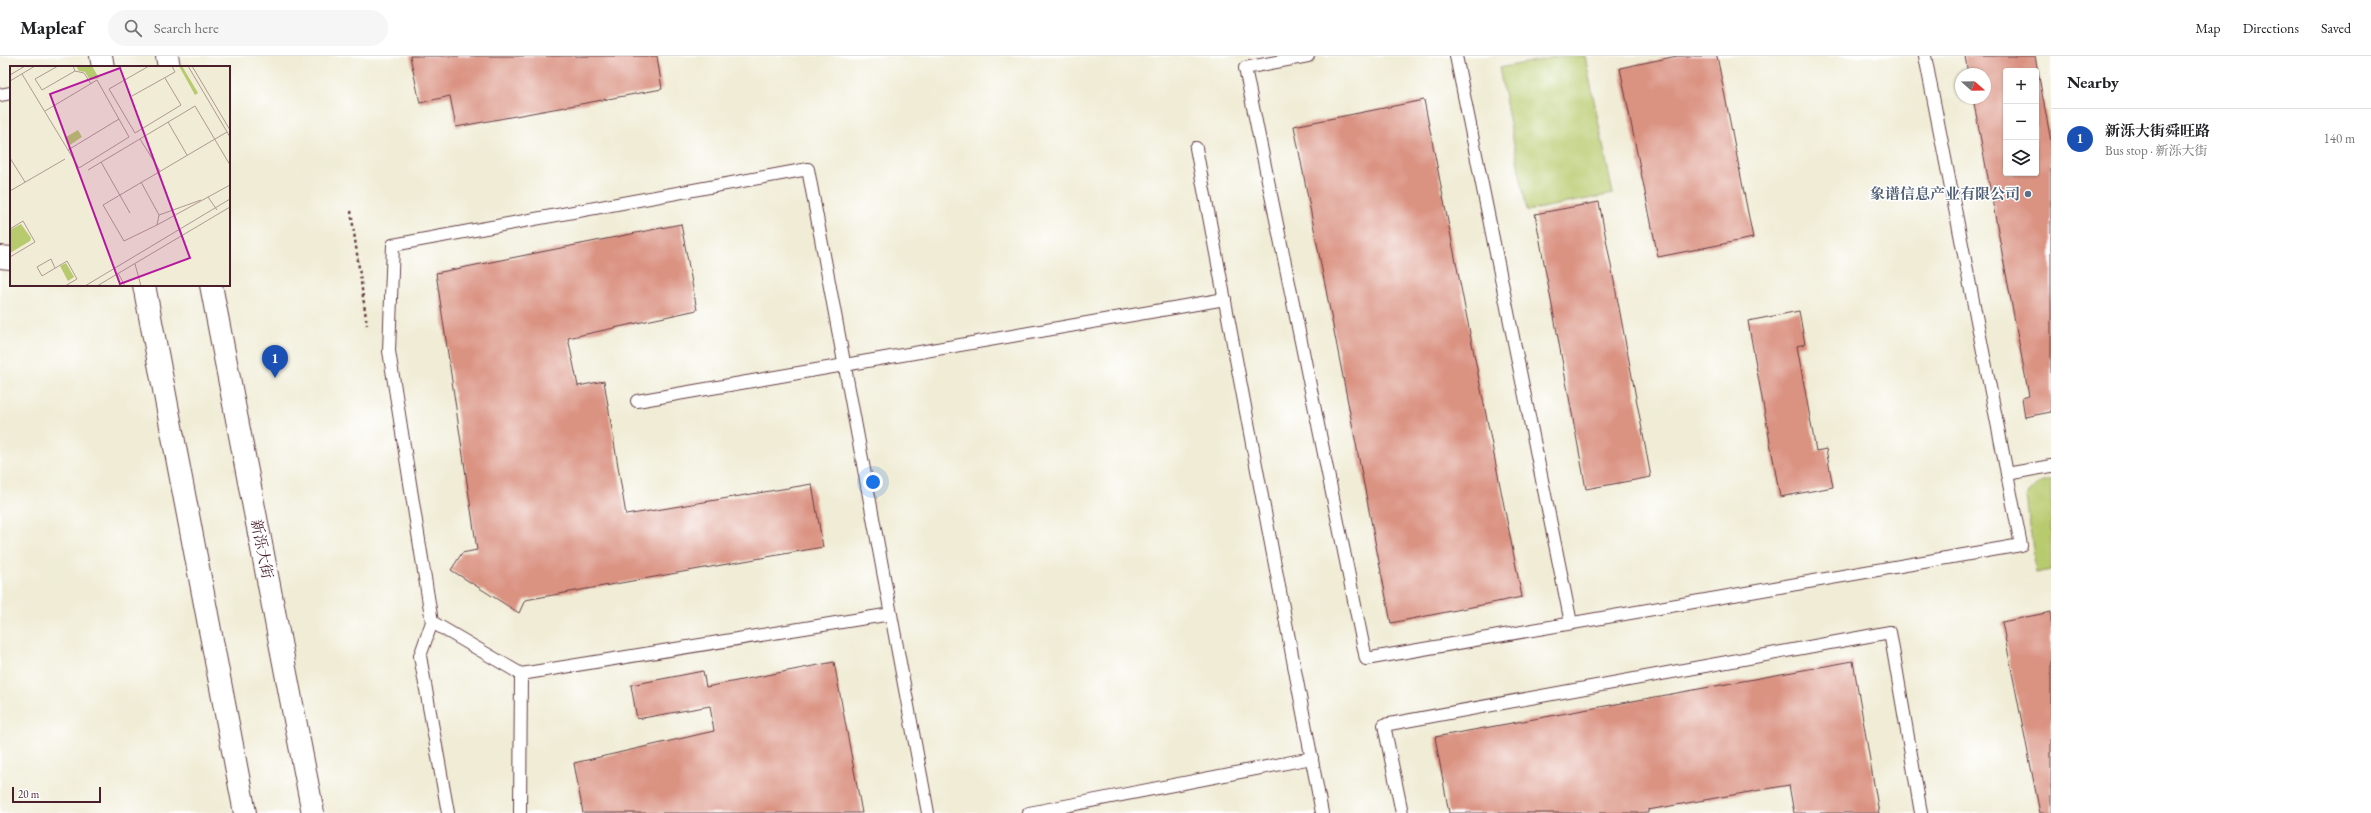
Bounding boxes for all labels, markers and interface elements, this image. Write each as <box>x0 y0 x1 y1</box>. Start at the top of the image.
search box <box>108 10 388 46</box>
text: Mapleaf <box>20 15 84 40</box>
icon: search <box>122 17 144 39</box>
text: Search here <box>154 18 219 37</box>
text: Map <box>2195 19 2221 37</box>
text: Directions <box>2243 19 2299 37</box>
text: Saved <box>2321 19 2351 37</box>
inset map <box>10 66 230 286</box>
north arrow <box>1955 68 1991 104</box>
map controls <box>2003 68 2039 176</box>
button: + <box>2003 68 2039 104</box>
text: Nearby <box>2067 71 2119 93</box>
button: − <box>2003 104 2039 140</box>
text: 新泺大街舜旺路 <box>2105 121 2210 140</box>
text: 1 <box>2077 130 2083 147</box>
text: 140 m <box>2324 130 2355 147</box>
button: layers <box>2003 140 2039 176</box>
text: Bus stop · 新泺大街 <box>2105 142 2208 159</box>
place label: 象谱信息产业有限公司 <box>1870 184 2020 203</box>
marker: 象谱信息产业有限公司 <box>2023 189 2033 199</box>
pin: 1 <box>262 345 288 378</box>
your location <box>863 472 883 492</box>
street label: 新泺大街 <box>247 518 278 580</box>
scale bar <box>12 785 101 804</box>
text: 20 m <box>18 787 39 801</box>

